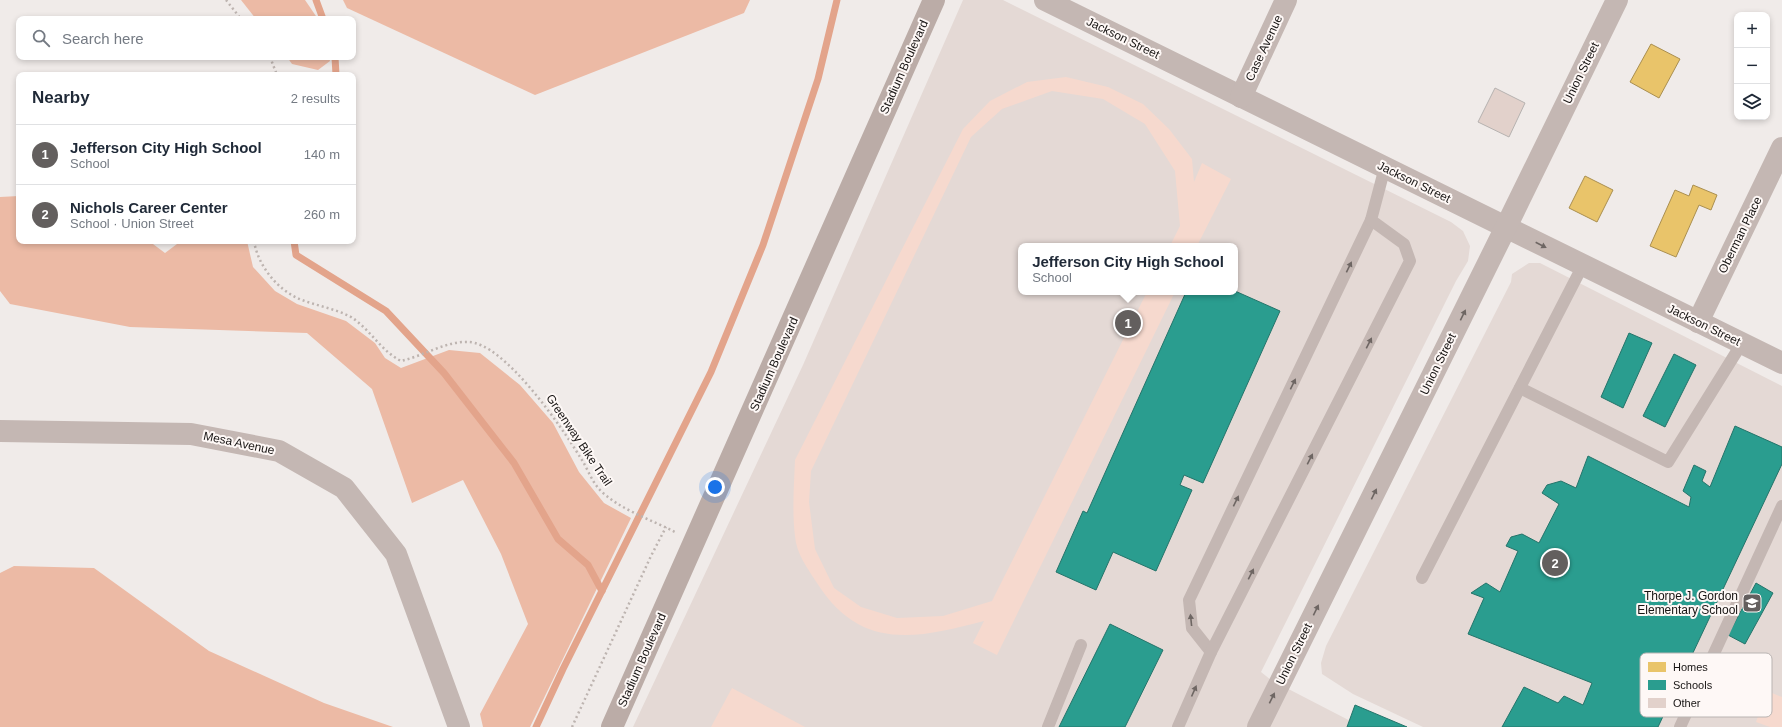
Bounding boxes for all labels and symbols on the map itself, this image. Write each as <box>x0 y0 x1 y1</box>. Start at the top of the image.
street label: Case Avenue <box>1243 12 1286 83</box>
street label: Jackson Street <box>1084 14 1162 62</box>
street label: Stadium Boulevard <box>877 18 931 116</box>
street label: Union Street <box>1560 39 1602 106</box>
street label: Jackson Street <box>1375 158 1453 206</box>
street label: Oberman Place <box>1715 194 1765 276</box>
one-way arrow <box>1536 241 1547 248</box>
one-way arrow <box>1346 261 1352 272</box>
street label: Jackson Street <box>1665 301 1743 349</box>
pin: 1 <box>1115 308 1141 338</box>
one-way arrow <box>1460 309 1466 320</box>
street label: Stadium Boulevard <box>747 315 801 413</box>
street label: Union Street <box>1417 330 1459 397</box>
one-way arrow <box>1365 337 1372 348</box>
one-way arrow <box>1289 378 1296 390</box>
street label: Greenway Bike Trail <box>543 392 615 488</box>
street label: Mesa Avenue <box>202 429 276 457</box>
one-way arrow <box>1306 453 1313 464</box>
your location <box>705 477 725 497</box>
one-way arrow <box>1371 488 1377 499</box>
one-way arrow <box>1233 495 1239 507</box>
pin: 2 <box>1542 548 1568 578</box>
one-way arrow <box>1247 569 1254 580</box>
place label: Thorpe J. Gordon Elementary School <box>1637 589 1738 617</box>
school or university icon: Thorpe J. Gordon Elementary School <box>1741 592 1763 614</box>
one-way arrow <box>1313 604 1319 616</box>
street label: Stadium Boulevard <box>615 611 669 709</box>
one-way arrow <box>1188 614 1194 626</box>
street label: Union Street <box>1273 620 1315 687</box>
legend <box>1640 653 1772 717</box>
text: Homes <box>1673 661 1708 673</box>
text: Schools <box>1673 679 1713 691</box>
one-way arrow <box>1191 686 1197 697</box>
one-way arrow <box>1269 693 1275 704</box>
text: Other <box>1673 697 1701 709</box>

